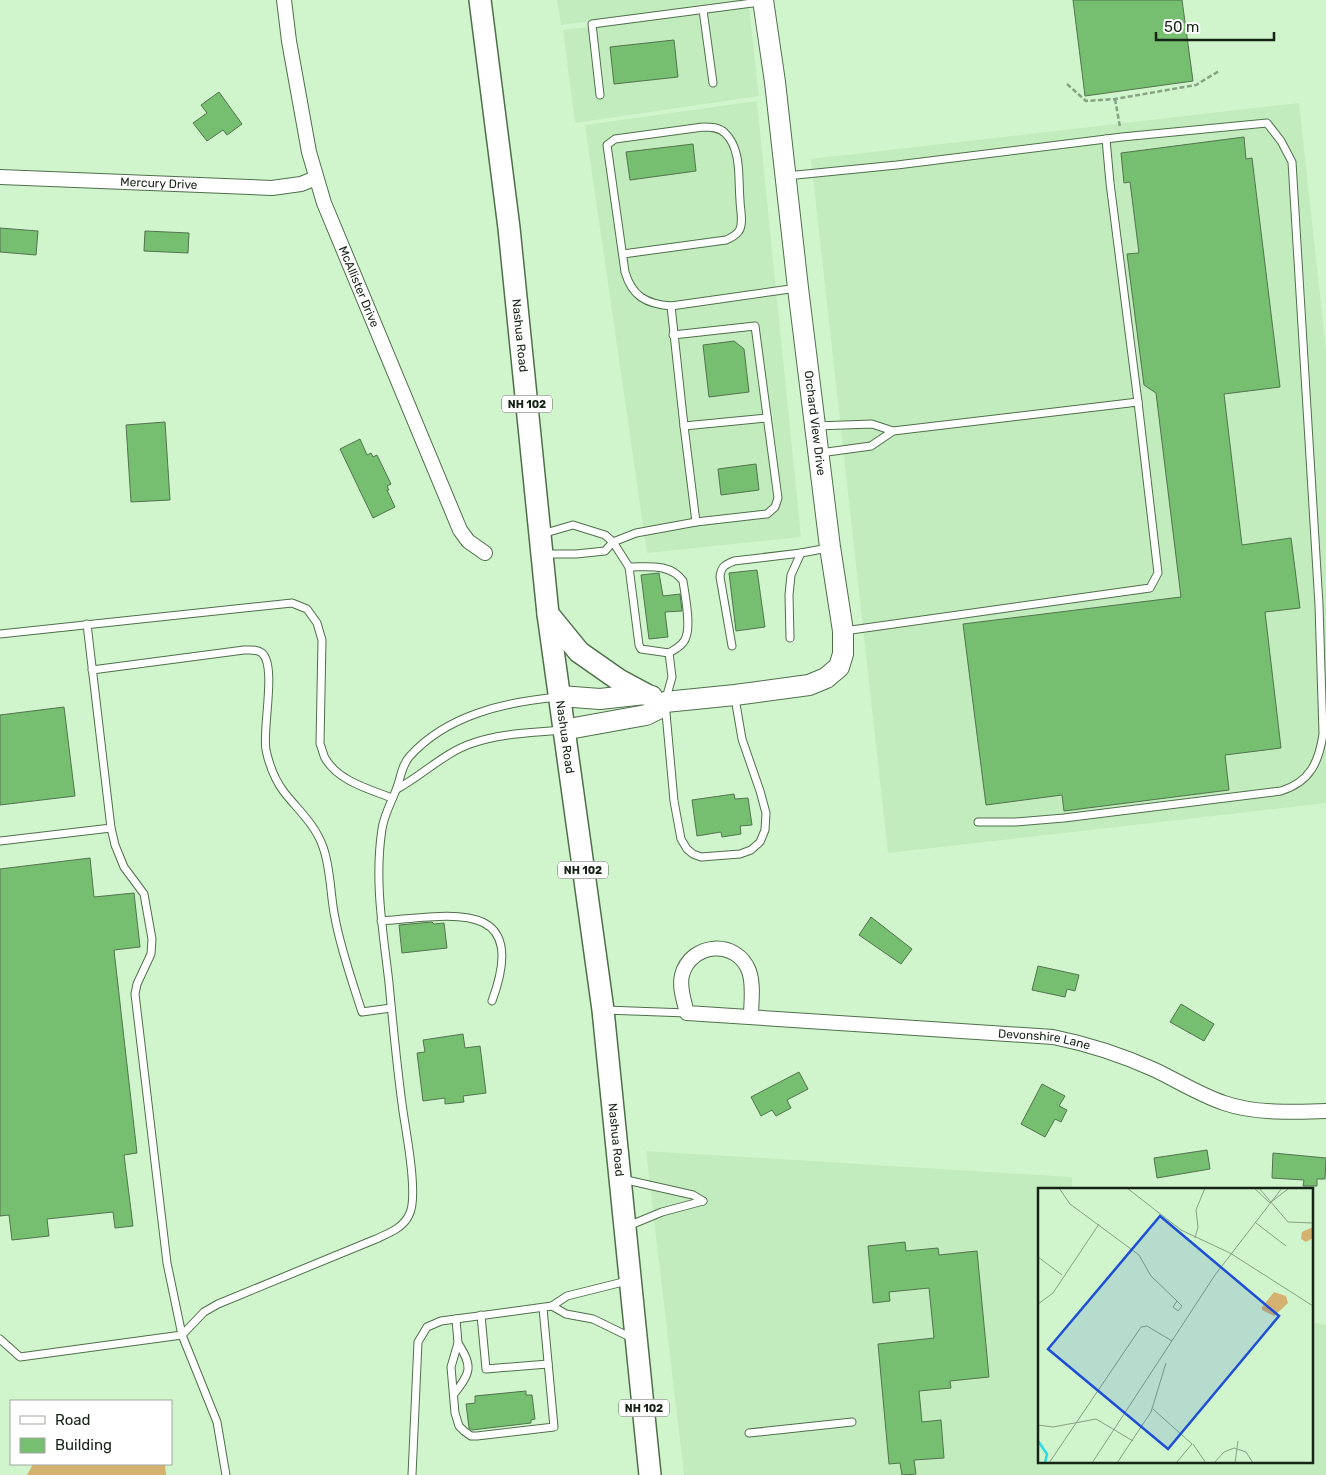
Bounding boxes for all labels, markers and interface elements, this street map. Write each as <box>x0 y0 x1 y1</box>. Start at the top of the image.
scale bar <box>1156 10 1274 42</box>
text: 50 m <box>1164 18 1199 36</box>
street label: Mercury Drive <box>120 175 198 192</box>
street label: McAllister Drive <box>336 244 382 330</box>
street label: Nashua Road <box>509 298 531 373</box>
street label: Orchard View Drive <box>802 370 828 477</box>
road number: NH 102 <box>502 396 552 412</box>
street label: Nashua Road <box>553 700 577 774</box>
road number: NH 102 <box>558 862 608 878</box>
street label: Devonshire Lane <box>997 1026 1092 1053</box>
street label: Nashua Road <box>605 1102 627 1177</box>
inset map <box>1038 1188 1314 1462</box>
legend <box>10 1400 172 1465</box>
road number: NH 102 <box>619 1400 669 1416</box>
text: Road <box>55 1411 91 1429</box>
text: Building <box>55 1436 112 1454</box>

